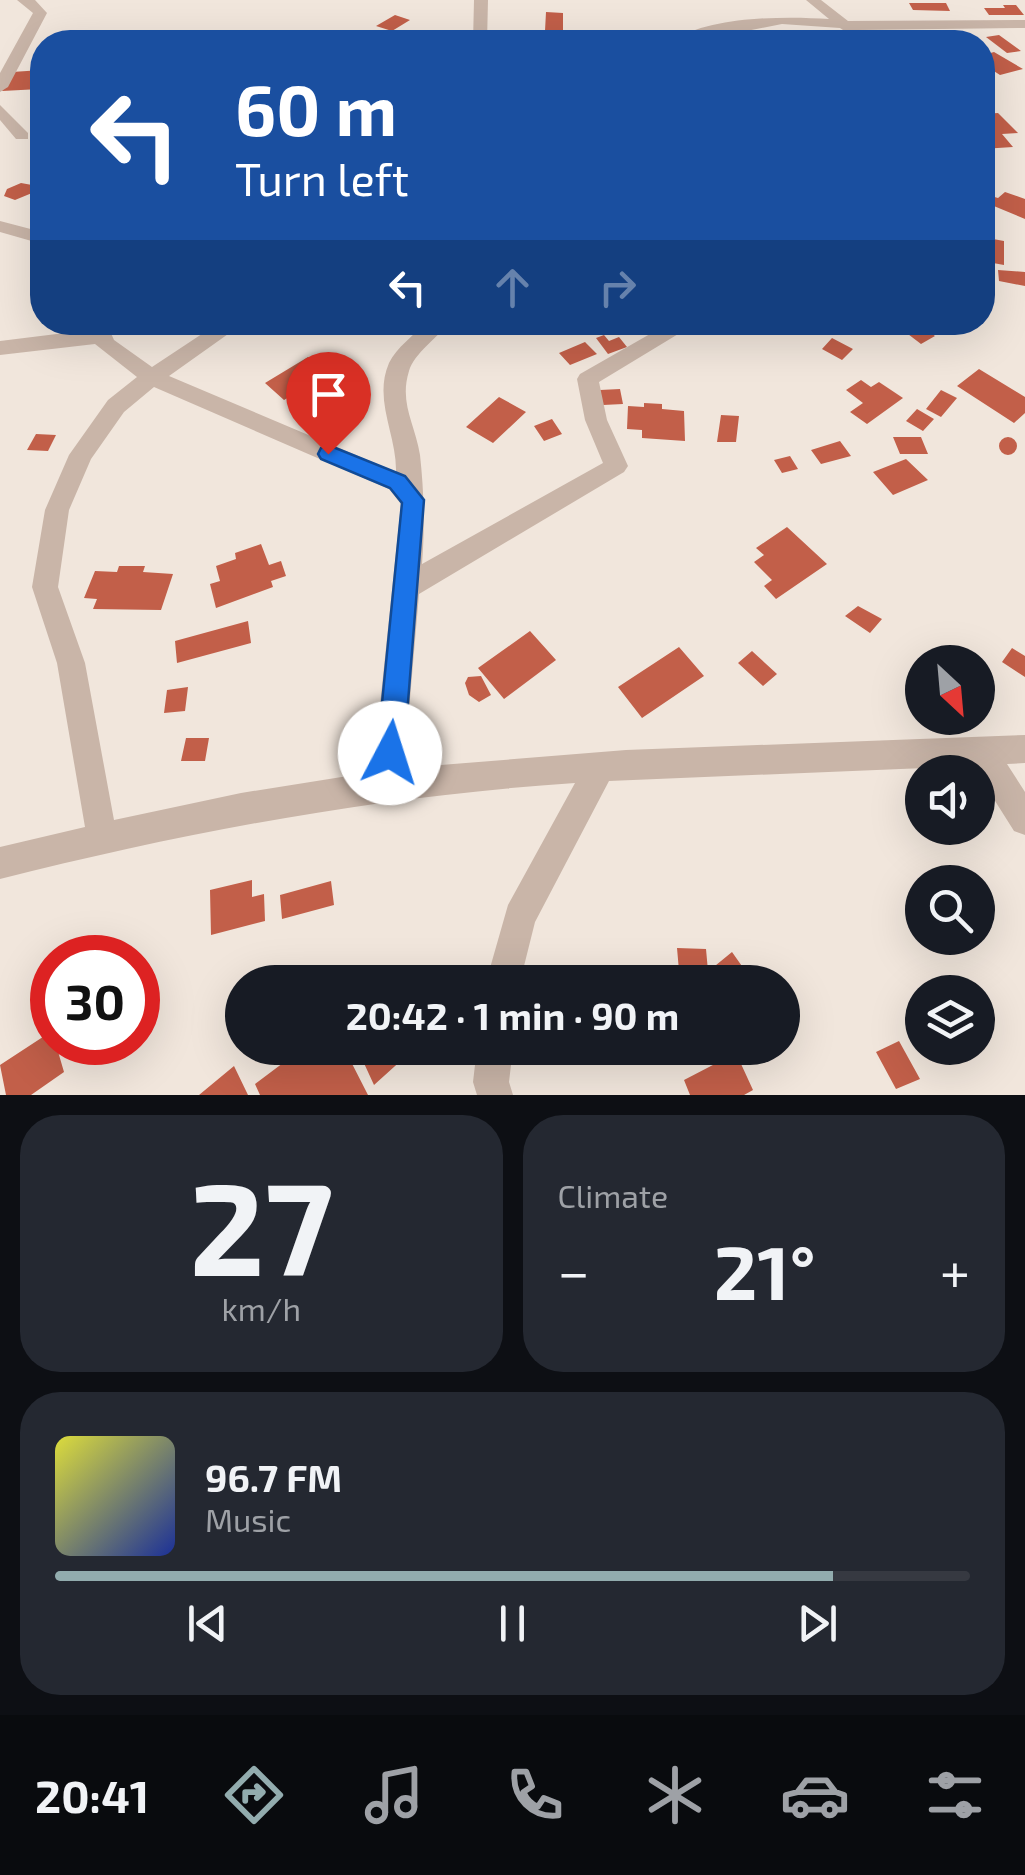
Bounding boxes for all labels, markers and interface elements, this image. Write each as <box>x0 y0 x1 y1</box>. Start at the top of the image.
text: 60 m <box>235 66 397 150</box>
icon: left <box>70 70 200 200</box>
text: Turn left <box>235 151 409 205</box>
icon: left <box>380 260 435 315</box>
icon: ahead <box>485 260 540 315</box>
icon: right <box>590 260 645 315</box>
pin <box>286 352 371 455</box>
icon: arrive <box>301 367 356 422</box>
north arrow <box>905 645 995 735</box>
map controls <box>905 645 995 1065</box>
position arrow <box>338 701 442 805</box>
button: sound <box>905 755 995 845</box>
button: search <box>905 865 995 955</box>
speed limit sign: 30 <box>30 935 160 1065</box>
button: layers <box>905 975 995 1065</box>
text: 20:42 · 1 min · 90 m <box>346 992 679 1038</box>
text: 27 <box>189 1146 333 1302</box>
text: Climate <box>558 1176 668 1214</box>
text: 21° <box>714 1225 816 1315</box>
text: − <box>558 1237 590 1303</box>
text: + <box>940 1237 970 1303</box>
text: km/h <box>222 1289 301 1327</box>
text: 96.7 FM <box>205 1454 342 1500</box>
text: Music <box>205 1500 291 1538</box>
icon: previous <box>180 1596 235 1651</box>
icon: pause <box>485 1596 540 1651</box>
icon: next <box>790 1596 845 1651</box>
icon: directions <box>219 1760 289 1830</box>
icon: music <box>359 1760 429 1830</box>
icon: phone <box>500 1760 570 1830</box>
icon: climate <box>640 1760 710 1830</box>
icon: car <box>780 1760 850 1830</box>
icon: filters <box>920 1760 990 1830</box>
text: 20:41 <box>35 1768 149 1822</box>

